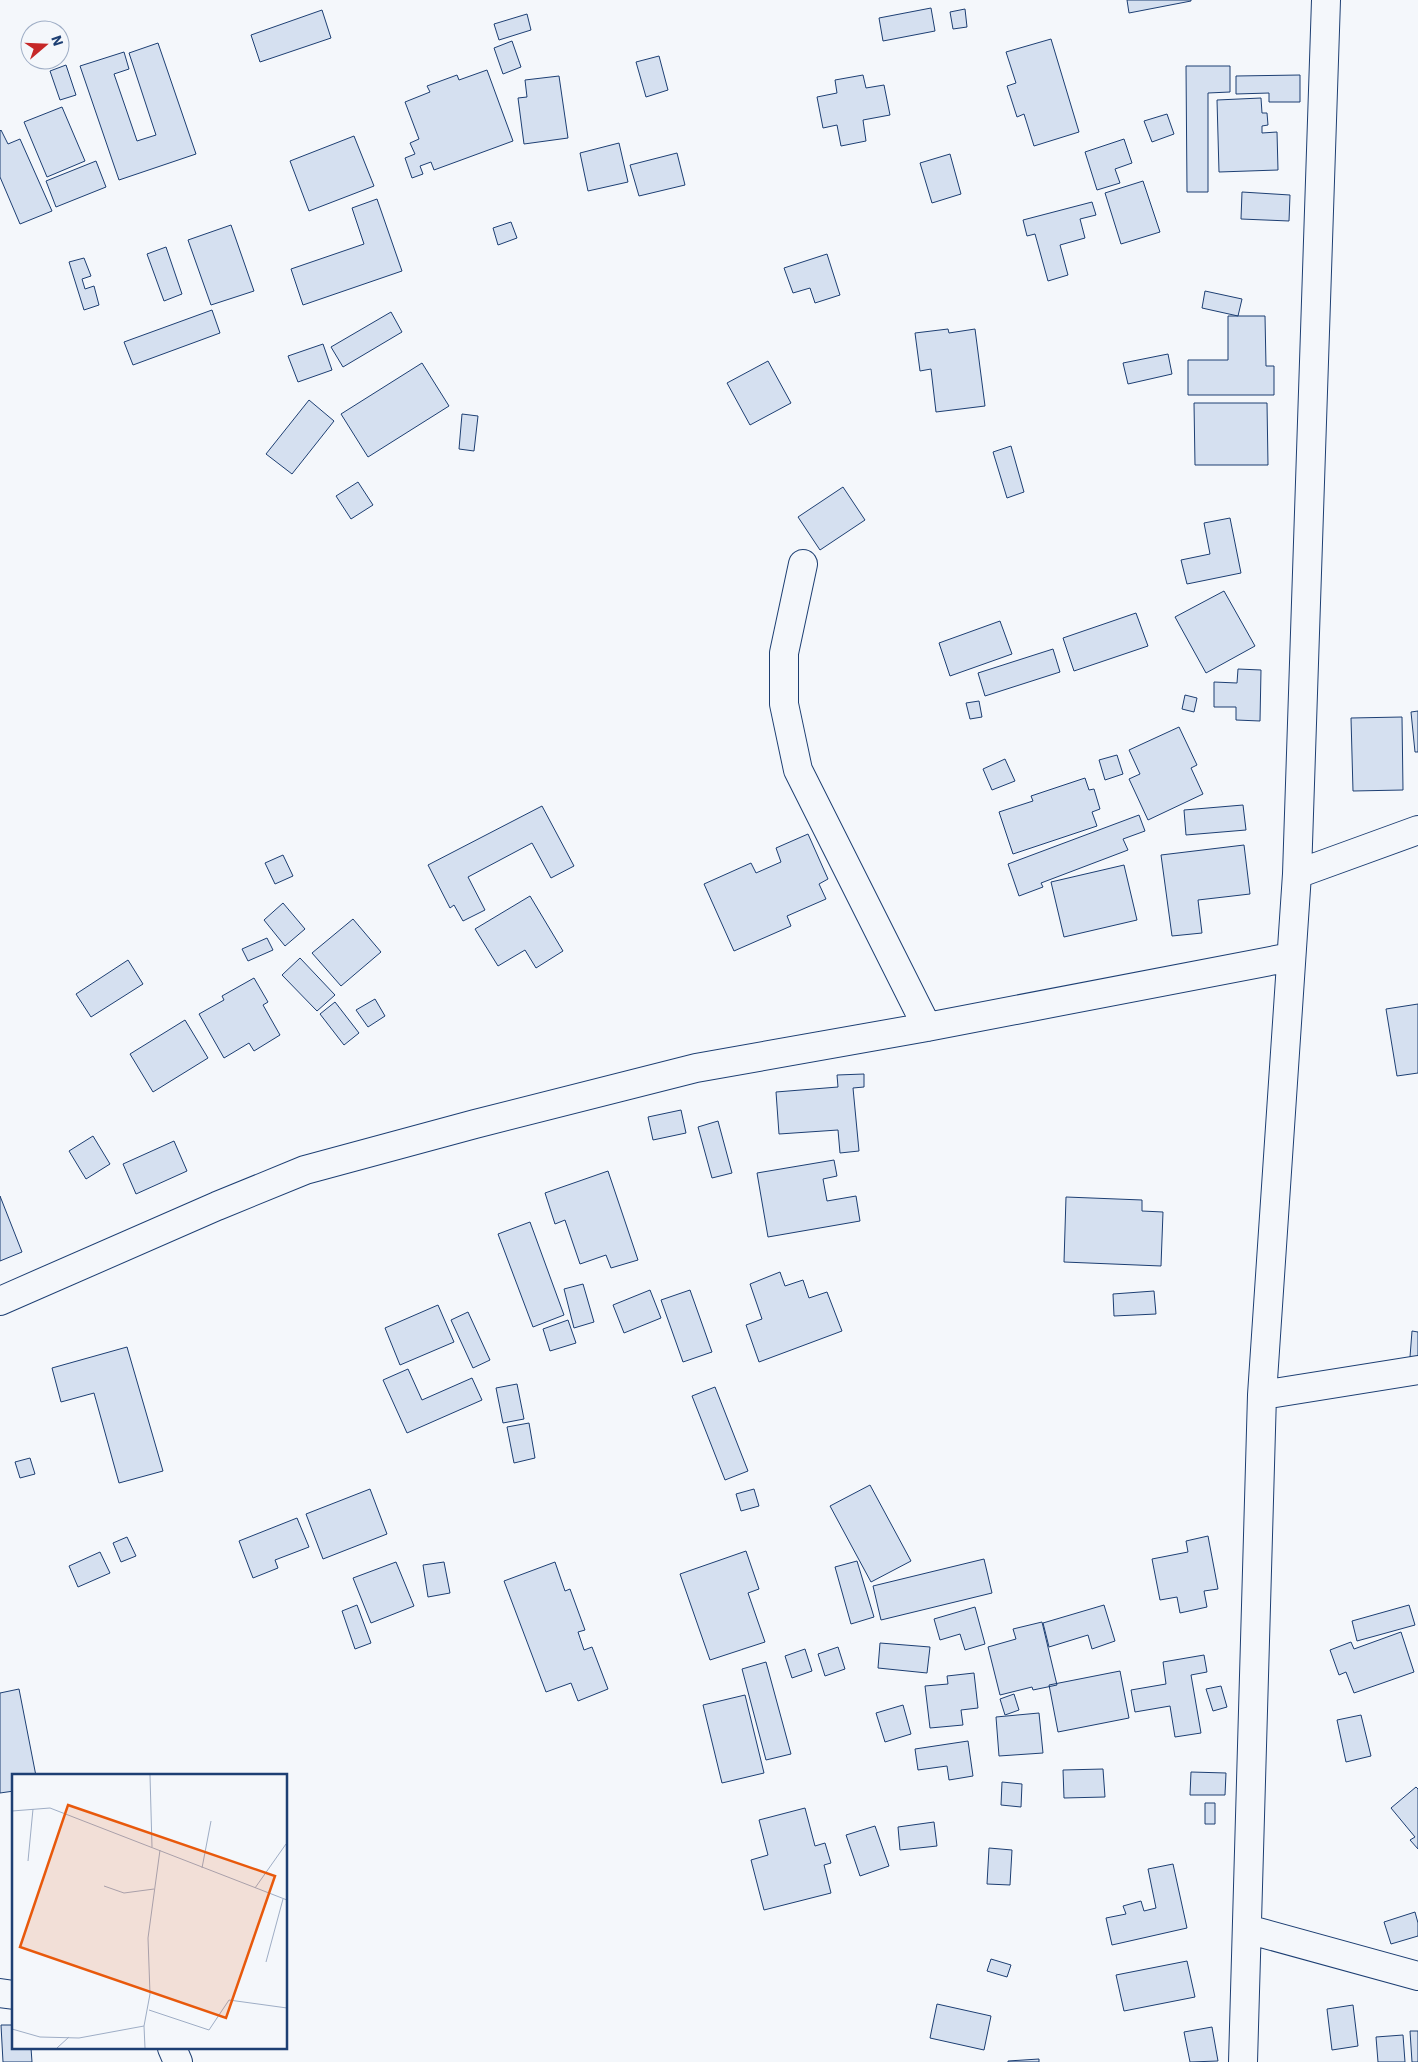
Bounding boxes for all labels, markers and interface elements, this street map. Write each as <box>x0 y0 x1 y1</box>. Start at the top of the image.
north arrow <box>20 20 70 70</box>
text: N <box>47 33 67 48</box>
inset map <box>12 1774 288 2050</box>

